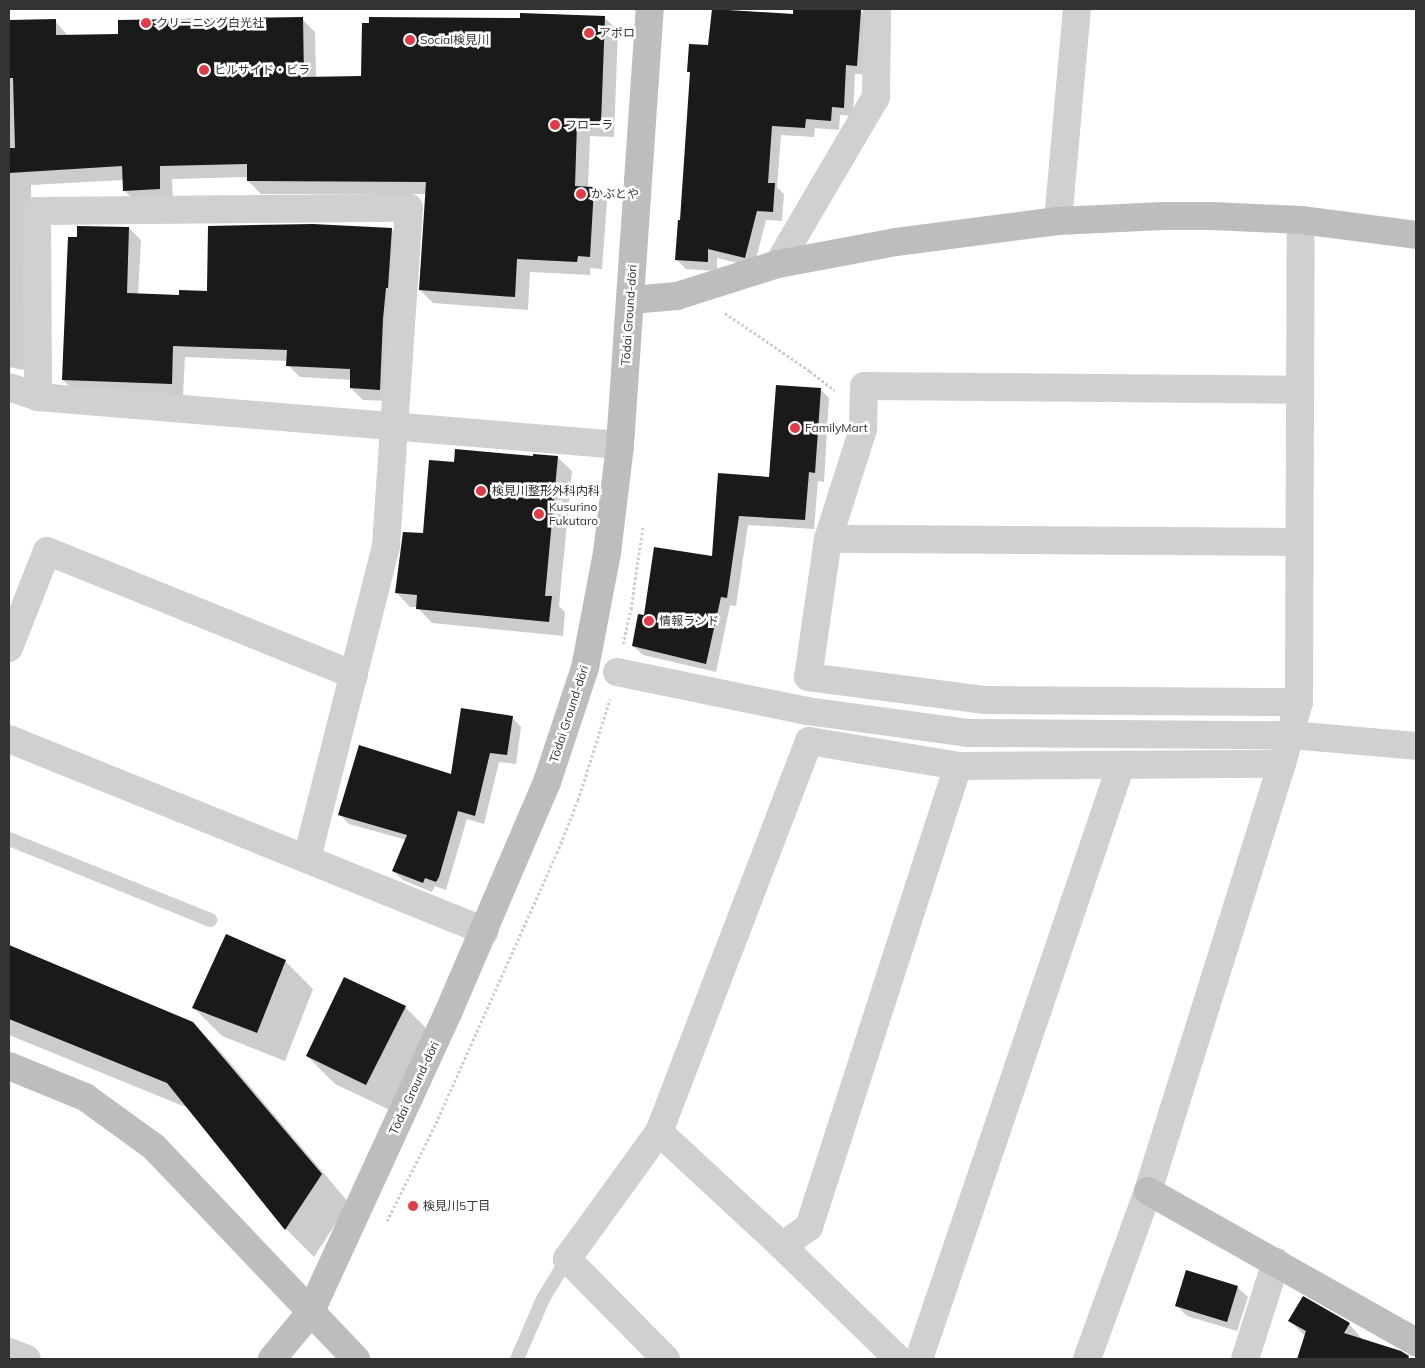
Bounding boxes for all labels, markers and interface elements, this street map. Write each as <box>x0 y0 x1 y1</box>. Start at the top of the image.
place label: クリーニング白光社 <box>156 16 264 30</box>
marker: クリーニング白光社 <box>140 17 152 29</box>
place label: アポロ <box>599 26 635 40</box>
marker: アポロ <box>583 27 595 39</box>
place label: Social検見川 <box>420 33 489 47</box>
marker: Social検見川 <box>404 34 416 46</box>
place label: ヒルサイド・ビラ <box>214 63 310 77</box>
marker: ヒルサイド・ビラ <box>198 64 210 76</box>
place label: フローラ <box>565 118 613 132</box>
marker: フローラ <box>549 119 561 131</box>
place label: かぶとや <box>591 187 639 201</box>
marker: かぶとや <box>575 188 587 200</box>
street label: Tōdai Ground-dōri <box>618 264 640 366</box>
place label: FamilyMart <box>805 421 868 435</box>
marker: FamilyMart <box>789 422 801 434</box>
marker: 検見川整形外科内科 <box>474 484 488 498</box>
place label: 検見川整形外科内科 <box>492 484 600 498</box>
place label: Kusurino Fukutaro <box>549 500 598 528</box>
marker: Kusurino Fukutaro <box>533 508 545 520</box>
place label: 情報ランド <box>659 614 719 628</box>
marker: 情報ランド <box>643 615 655 627</box>
street label: Tōdai Ground-dōri <box>547 664 591 764</box>
street label: Tōdai Ground-dōri <box>386 1039 442 1137</box>
place label: 検見川5丁目 <box>423 1199 490 1213</box>
marker: 検見川5丁目 <box>407 1200 419 1212</box>

